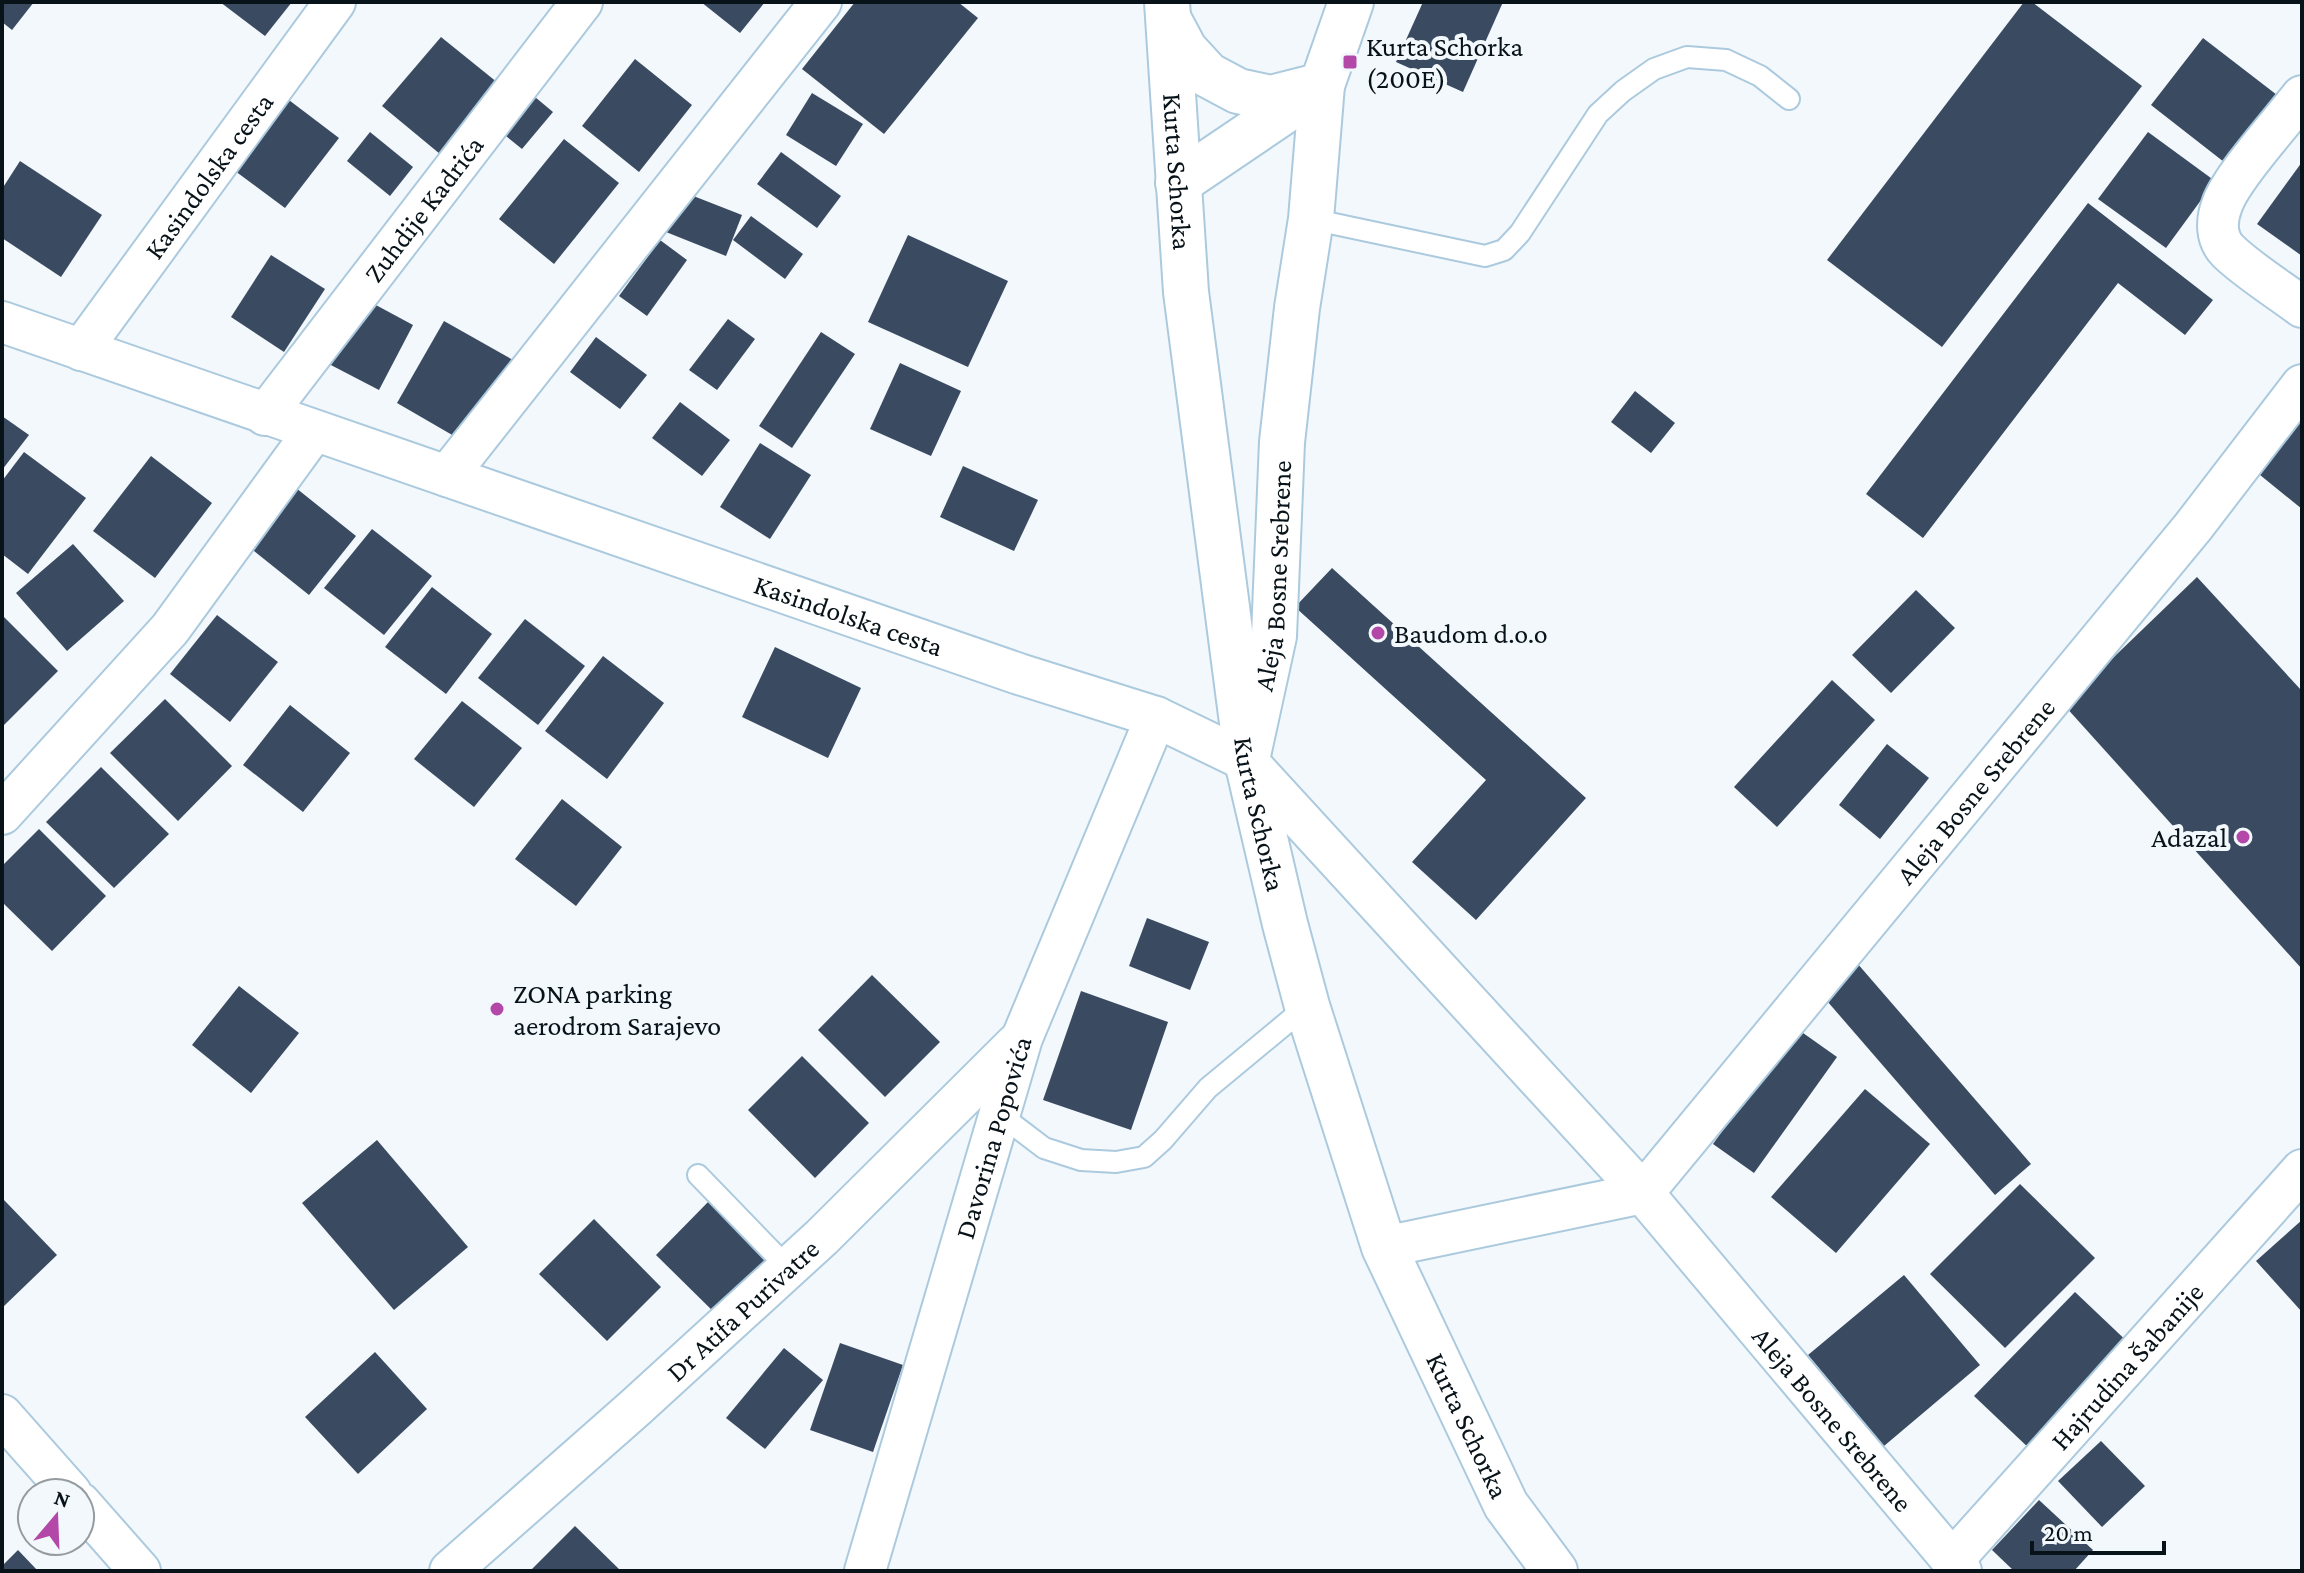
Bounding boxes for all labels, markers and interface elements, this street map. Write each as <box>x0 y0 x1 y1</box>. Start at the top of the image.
place label: Kurta Schorka (200E) <box>1366 31 1523 95</box>
marker: Kurta Schorka (200E) <box>1341 53 1359 71</box>
street label: Kasindolska cesta <box>138 87 279 264</box>
street label: Kurta Schorka <box>1158 92 1199 251</box>
street label: Zuhdije Kadrića <box>357 129 489 288</box>
street label: Aleja Bosne Srebrene <box>1247 460 1297 694</box>
street label: Kasindolska cesta <box>750 568 947 662</box>
place label: Baudom d.o.o <box>1394 618 1548 649</box>
marker: Baudom d.o.o <box>1369 624 1387 642</box>
street label: Aleja Bosne Srebrene <box>1889 692 2061 890</box>
street label: Kurta Schorka <box>1229 735 1292 894</box>
place label: Adazal <box>2151 822 2227 853</box>
marker: Adazal <box>2234 828 2252 846</box>
place label: ZONA parking aerodrom Sarajevo <box>513 978 721 1041</box>
marker: ZONA parking aerodrom Sarajevo <box>488 1000 506 1018</box>
street label: Davorina Popovića <box>948 1033 1037 1242</box>
street label: Dr Atifa Purivatre <box>660 1232 825 1387</box>
street label: Hajrudina Šabanije <box>2044 1276 2209 1456</box>
street label: Aleja Bosne Srebrene <box>1747 1320 1919 1517</box>
street label: Kurta Schorka <box>1421 1348 1516 1503</box>
north arrow <box>16 1477 96 1557</box>
text: N <box>51 1484 74 1513</box>
scale bar <box>2032 1505 2164 1555</box>
text: 20 m <box>2044 1519 2093 1546</box>

